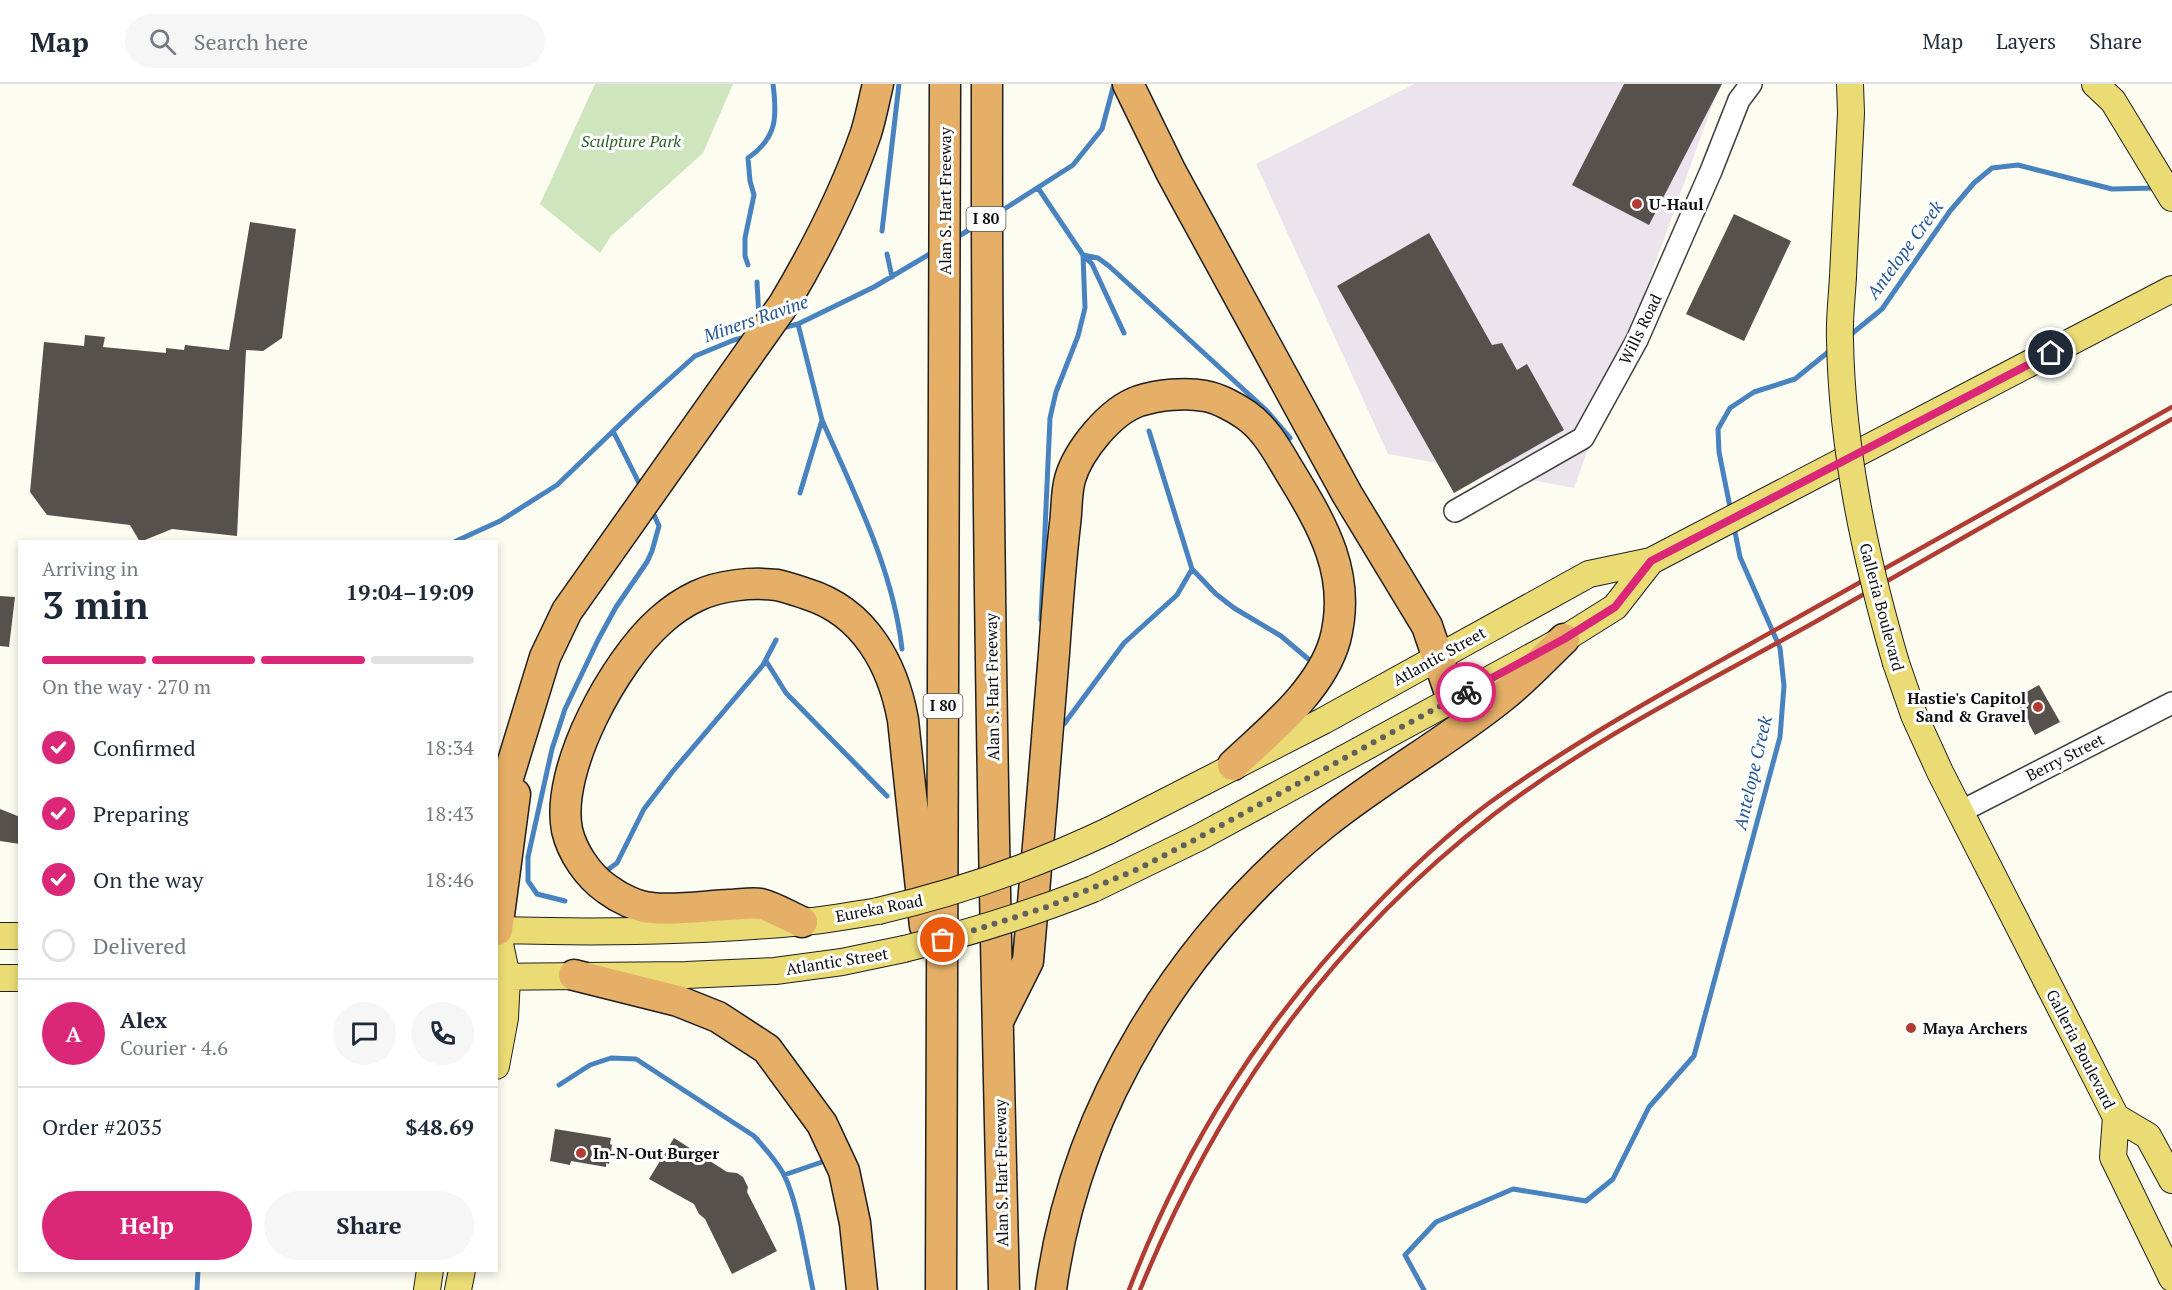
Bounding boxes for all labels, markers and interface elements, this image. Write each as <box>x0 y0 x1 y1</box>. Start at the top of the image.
search box <box>125 14 545 68</box>
text: Map <box>30 23 89 60</box>
icon: search <box>146 25 179 58</box>
text: Search here <box>194 27 308 56</box>
text: Map <box>1922 27 1963 55</box>
text: Layers <box>1996 27 2056 55</box>
text: Share <box>2089 27 2142 55</box>
street label: Alan S. Hart Freeway <box>934 126 956 275</box>
park label: Sculpture Park <box>581 130 681 152</box>
place label: U-Haul <box>1649 193 1704 215</box>
water label: Antelope Creek <box>1860 195 1948 304</box>
marker: U-Haul <box>1630 197 1644 211</box>
road number: I 80 <box>966 207 1006 231</box>
water label: Miners Ravine <box>699 289 811 347</box>
street label: Wills Road <box>1613 290 1667 368</box>
pin <box>2025 327 2076 378</box>
icon: home <box>2034 336 2067 369</box>
street label: Galleria Boulevard <box>1854 541 1910 673</box>
text: Arriving in <box>42 555 138 582</box>
text: 19:04–19:09 <box>346 577 474 606</box>
text: 3 min <box>42 578 149 630</box>
street label: Alan S. Hart Freeway <box>980 612 1004 761</box>
street label: Atlantic Street <box>1389 621 1490 691</box>
courier <box>1436 662 1496 722</box>
text: On the way · 270 m <box>42 673 211 700</box>
icon: bike <box>1450 676 1483 709</box>
place label: Hastie's Capitol Sand & Gravel <box>1907 687 2026 727</box>
road number: I 80 <box>924 694 962 718</box>
marker: Hastie's Capitol Sand & Gravel <box>2031 700 2045 714</box>
water label: Antelope Creek <box>1727 713 1777 833</box>
street label: Berry Street <box>2022 728 2108 786</box>
icon: check <box>42 731 75 764</box>
text: Confirmed <box>93 733 196 762</box>
text: 18:34 <box>425 734 474 761</box>
icon: check <box>42 797 75 830</box>
text: Preparing <box>93 799 189 828</box>
text: 18:43 <box>425 800 474 827</box>
icon: check <box>42 863 75 896</box>
text: On the way <box>93 865 203 894</box>
text: 18:46 <box>425 866 474 893</box>
street label: Eureka Road <box>833 889 925 927</box>
pin <box>917 914 968 965</box>
icon: bag <box>926 923 959 956</box>
text: Delivered <box>93 931 186 960</box>
street label: Atlantic Street <box>784 942 890 980</box>
street label: Galleria Boulevard <box>2041 985 2121 1113</box>
button: chat <box>333 1002 396 1065</box>
button: phone <box>411 1002 474 1065</box>
text: Alex <box>120 1005 167 1034</box>
place label: Maya Archers <box>1923 1017 2028 1039</box>
text: A <box>65 1019 82 1048</box>
marker: Maya Archers <box>1904 1021 1918 1035</box>
text: Courier · 4.6 <box>120 1034 228 1061</box>
street label: Alan S. Hart Freeway <box>989 1098 1013 1247</box>
text: Order #2035 <box>42 1112 162 1141</box>
text: $48.69 <box>405 1112 474 1141</box>
place label: In-N-Out Burger <box>593 1142 719 1164</box>
marker: In-N-Out Burger <box>574 1146 588 1160</box>
button: Help <box>42 1191 252 1260</box>
button: Share <box>264 1191 474 1260</box>

